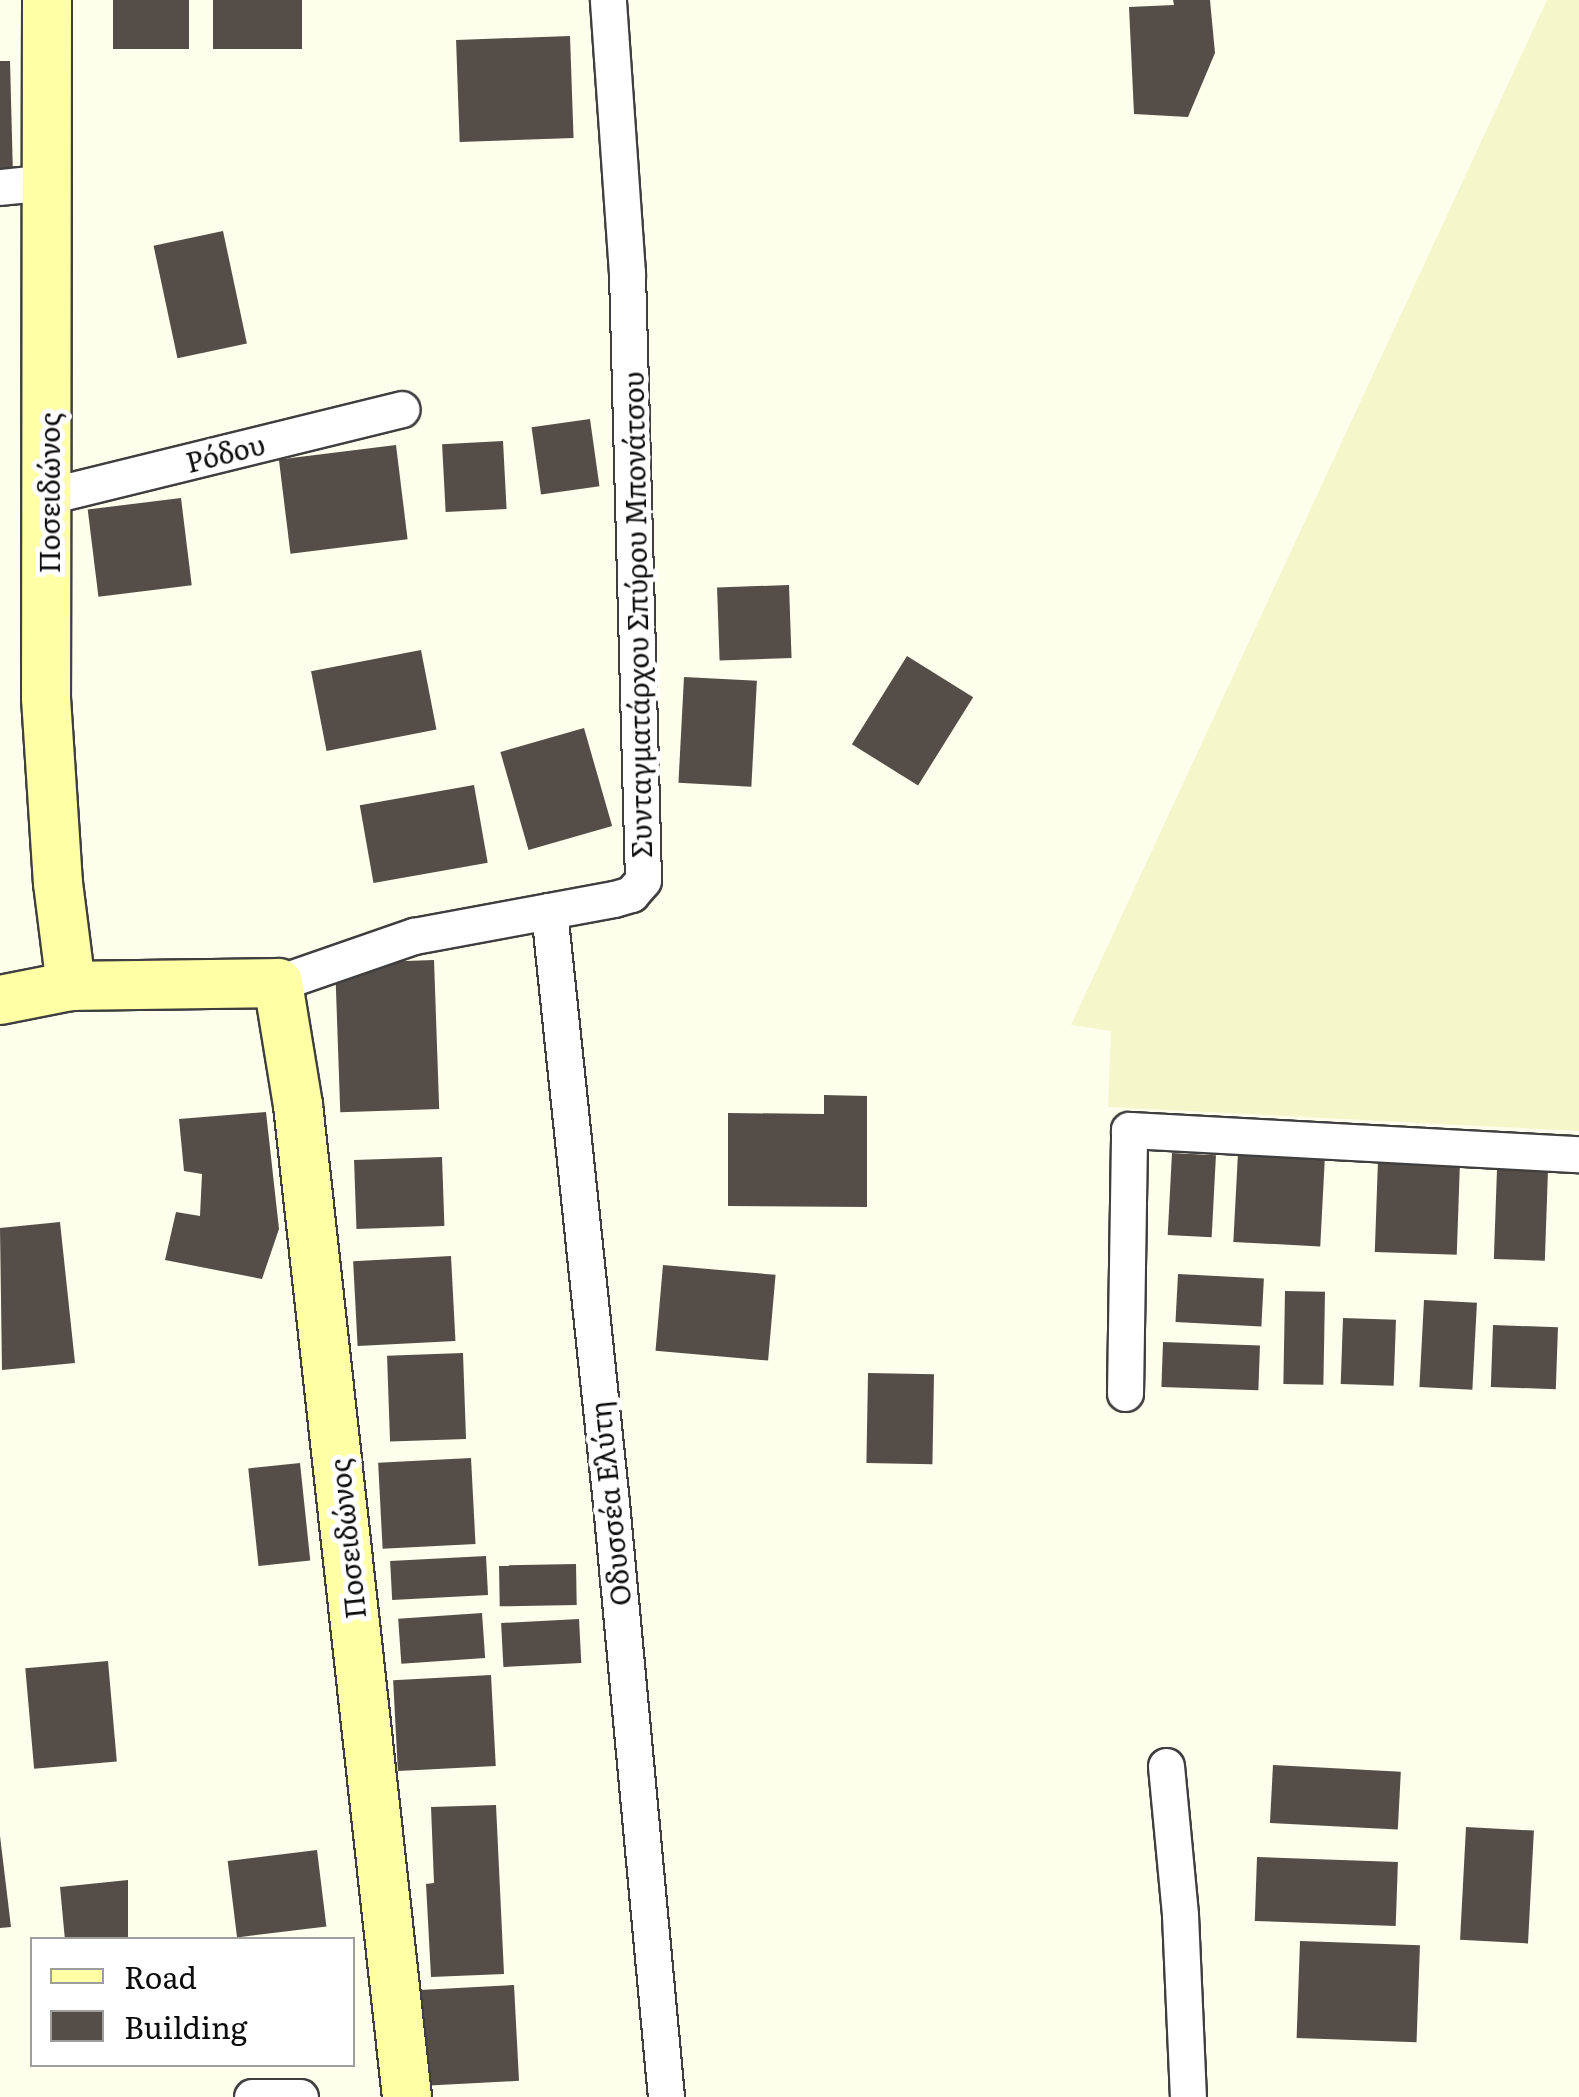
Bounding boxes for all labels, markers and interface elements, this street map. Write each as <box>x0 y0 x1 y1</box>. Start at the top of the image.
street label: Συνταγματάρχου Σπύρου Μπονάτσου <box>615 371 657 859</box>
street label: Ποσειδώνος <box>31 413 65 573</box>
street label: Ρόδου <box>182 426 268 478</box>
street label: Οδυσσέα Ελύτη <box>582 1400 636 1608</box>
street label: Ποσειδώνος <box>321 1457 371 1621</box>
legend <box>30 1937 355 2067</box>
text: Road <box>124 1954 197 1998</box>
text: Building <box>124 2004 248 2048</box>

